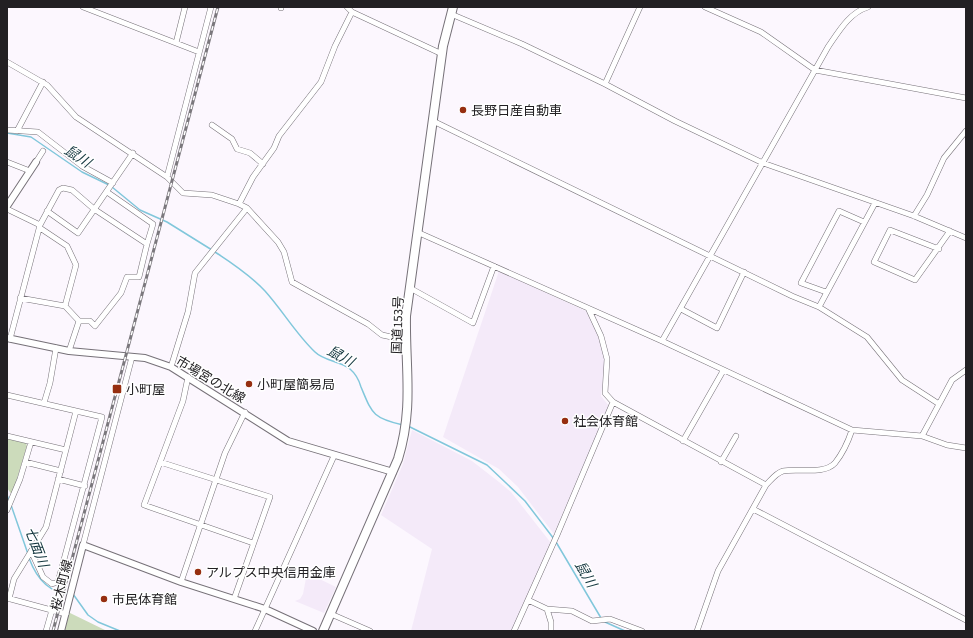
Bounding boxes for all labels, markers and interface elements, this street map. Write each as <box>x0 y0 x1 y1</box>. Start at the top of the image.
place label: 長野日産自動車 <box>471 102 562 120</box>
marker: 長野日産自動車 <box>458 105 468 115</box>
water label: 鼠川 <box>60 141 96 174</box>
street label: 国道153号 <box>388 296 408 355</box>
water label: 鼠川 <box>323 341 359 373</box>
street label: 市場宮の北線 <box>172 352 249 408</box>
place label: 小町屋簡易局 <box>257 376 335 394</box>
marker: 小町屋簡易局 <box>244 379 254 389</box>
place label: 小町屋 <box>126 381 165 399</box>
marker: 小町屋 <box>111 383 123 395</box>
place label: 社会体育館 <box>573 413 638 431</box>
marker: 社会体育館 <box>560 416 570 426</box>
water label: 七面川 <box>19 524 54 572</box>
water label: 鼠川 <box>569 557 602 593</box>
street label: 桜木町線 <box>47 558 77 613</box>
place label: アルプス中央信用金庫 <box>206 564 336 582</box>
marker: アルプス中央信用金庫 <box>193 567 203 577</box>
place label: 市民体育館 <box>112 591 177 609</box>
marker: 市民体育館 <box>99 594 109 604</box>

